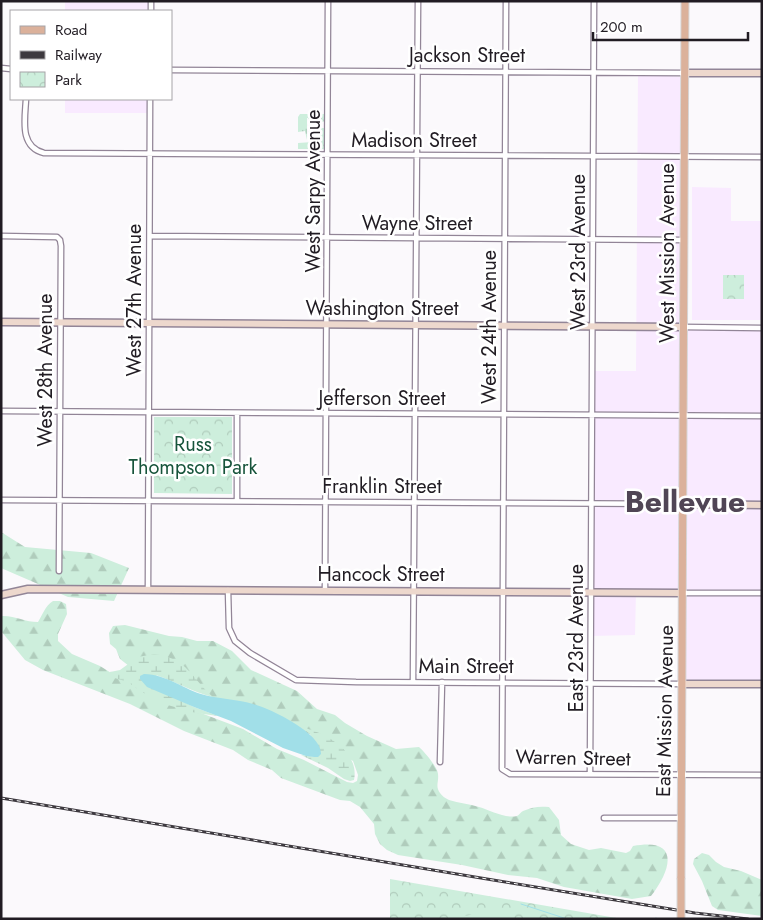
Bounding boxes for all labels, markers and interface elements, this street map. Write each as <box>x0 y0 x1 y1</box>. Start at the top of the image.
legend <box>10 10 172 100</box>
scale bar <box>593 10 748 42</box>
text: 200 m <box>600 16 643 38</box>
text: Road <box>55 19 87 41</box>
street label: Jackson Street <box>406 41 525 70</box>
text: Railway <box>55 44 102 66</box>
text: Park <box>55 69 82 91</box>
street label: West Sarpy Avenue <box>299 110 328 273</box>
street label: Madison Street <box>351 126 477 155</box>
street label: West Mission Avenue <box>653 163 682 343</box>
street label: West 23rd Avenue <box>564 174 593 330</box>
street label: Wayne Street <box>362 209 473 238</box>
street label: West 27th Avenue <box>120 224 149 376</box>
street label: West 24th Avenue <box>475 250 504 404</box>
street label: West 28th Avenue <box>31 293 60 447</box>
street label: Washington Street <box>305 294 459 323</box>
street label: Jefferson Street <box>316 384 446 413</box>
park label: Russ Thompson Park <box>129 430 258 482</box>
street label: Franklin Street <box>322 472 442 501</box>
district label: Bellevue <box>625 480 745 523</box>
street label: Hancock Street <box>318 560 445 589</box>
street label: East 23rd Avenue <box>562 564 591 712</box>
street label: East Mission Avenue <box>649 625 681 797</box>
street label: Main Street <box>418 652 514 681</box>
street label: Warren Street <box>515 742 631 774</box>

